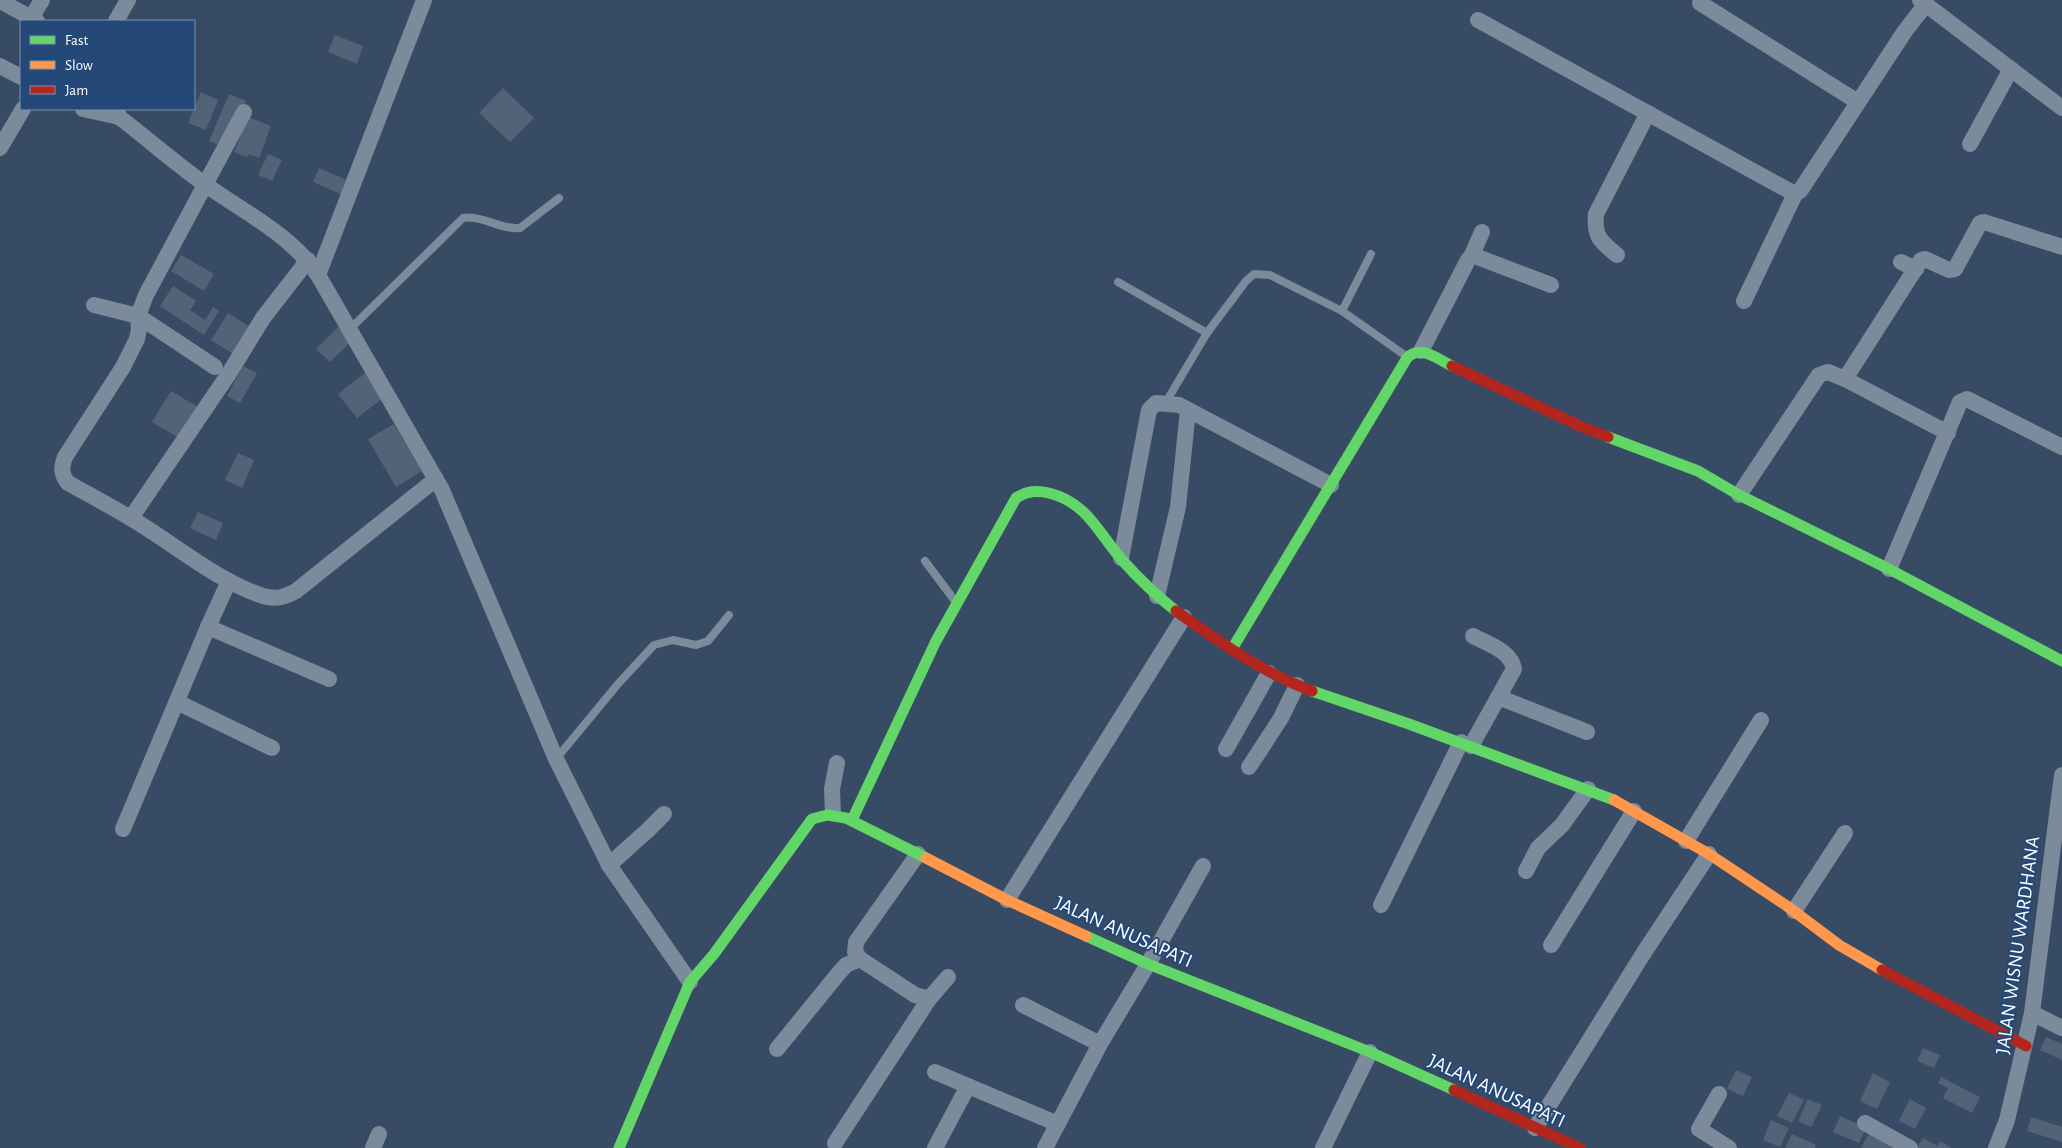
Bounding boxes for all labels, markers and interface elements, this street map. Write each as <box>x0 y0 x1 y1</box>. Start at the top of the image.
legend <box>20 20 195 110</box>
text: Fast <box>65 33 89 48</box>
text: Slow <box>65 58 93 73</box>
text: Jam <box>65 83 88 98</box>
street label: JALAN WISNU WARDHANA <box>1993 834 2043 1056</box>
street label: JALAN ANUSAPATI <box>1052 893 1195 971</box>
street label: JALAN ANUSAPATI <box>1425 1050 1568 1131</box>

